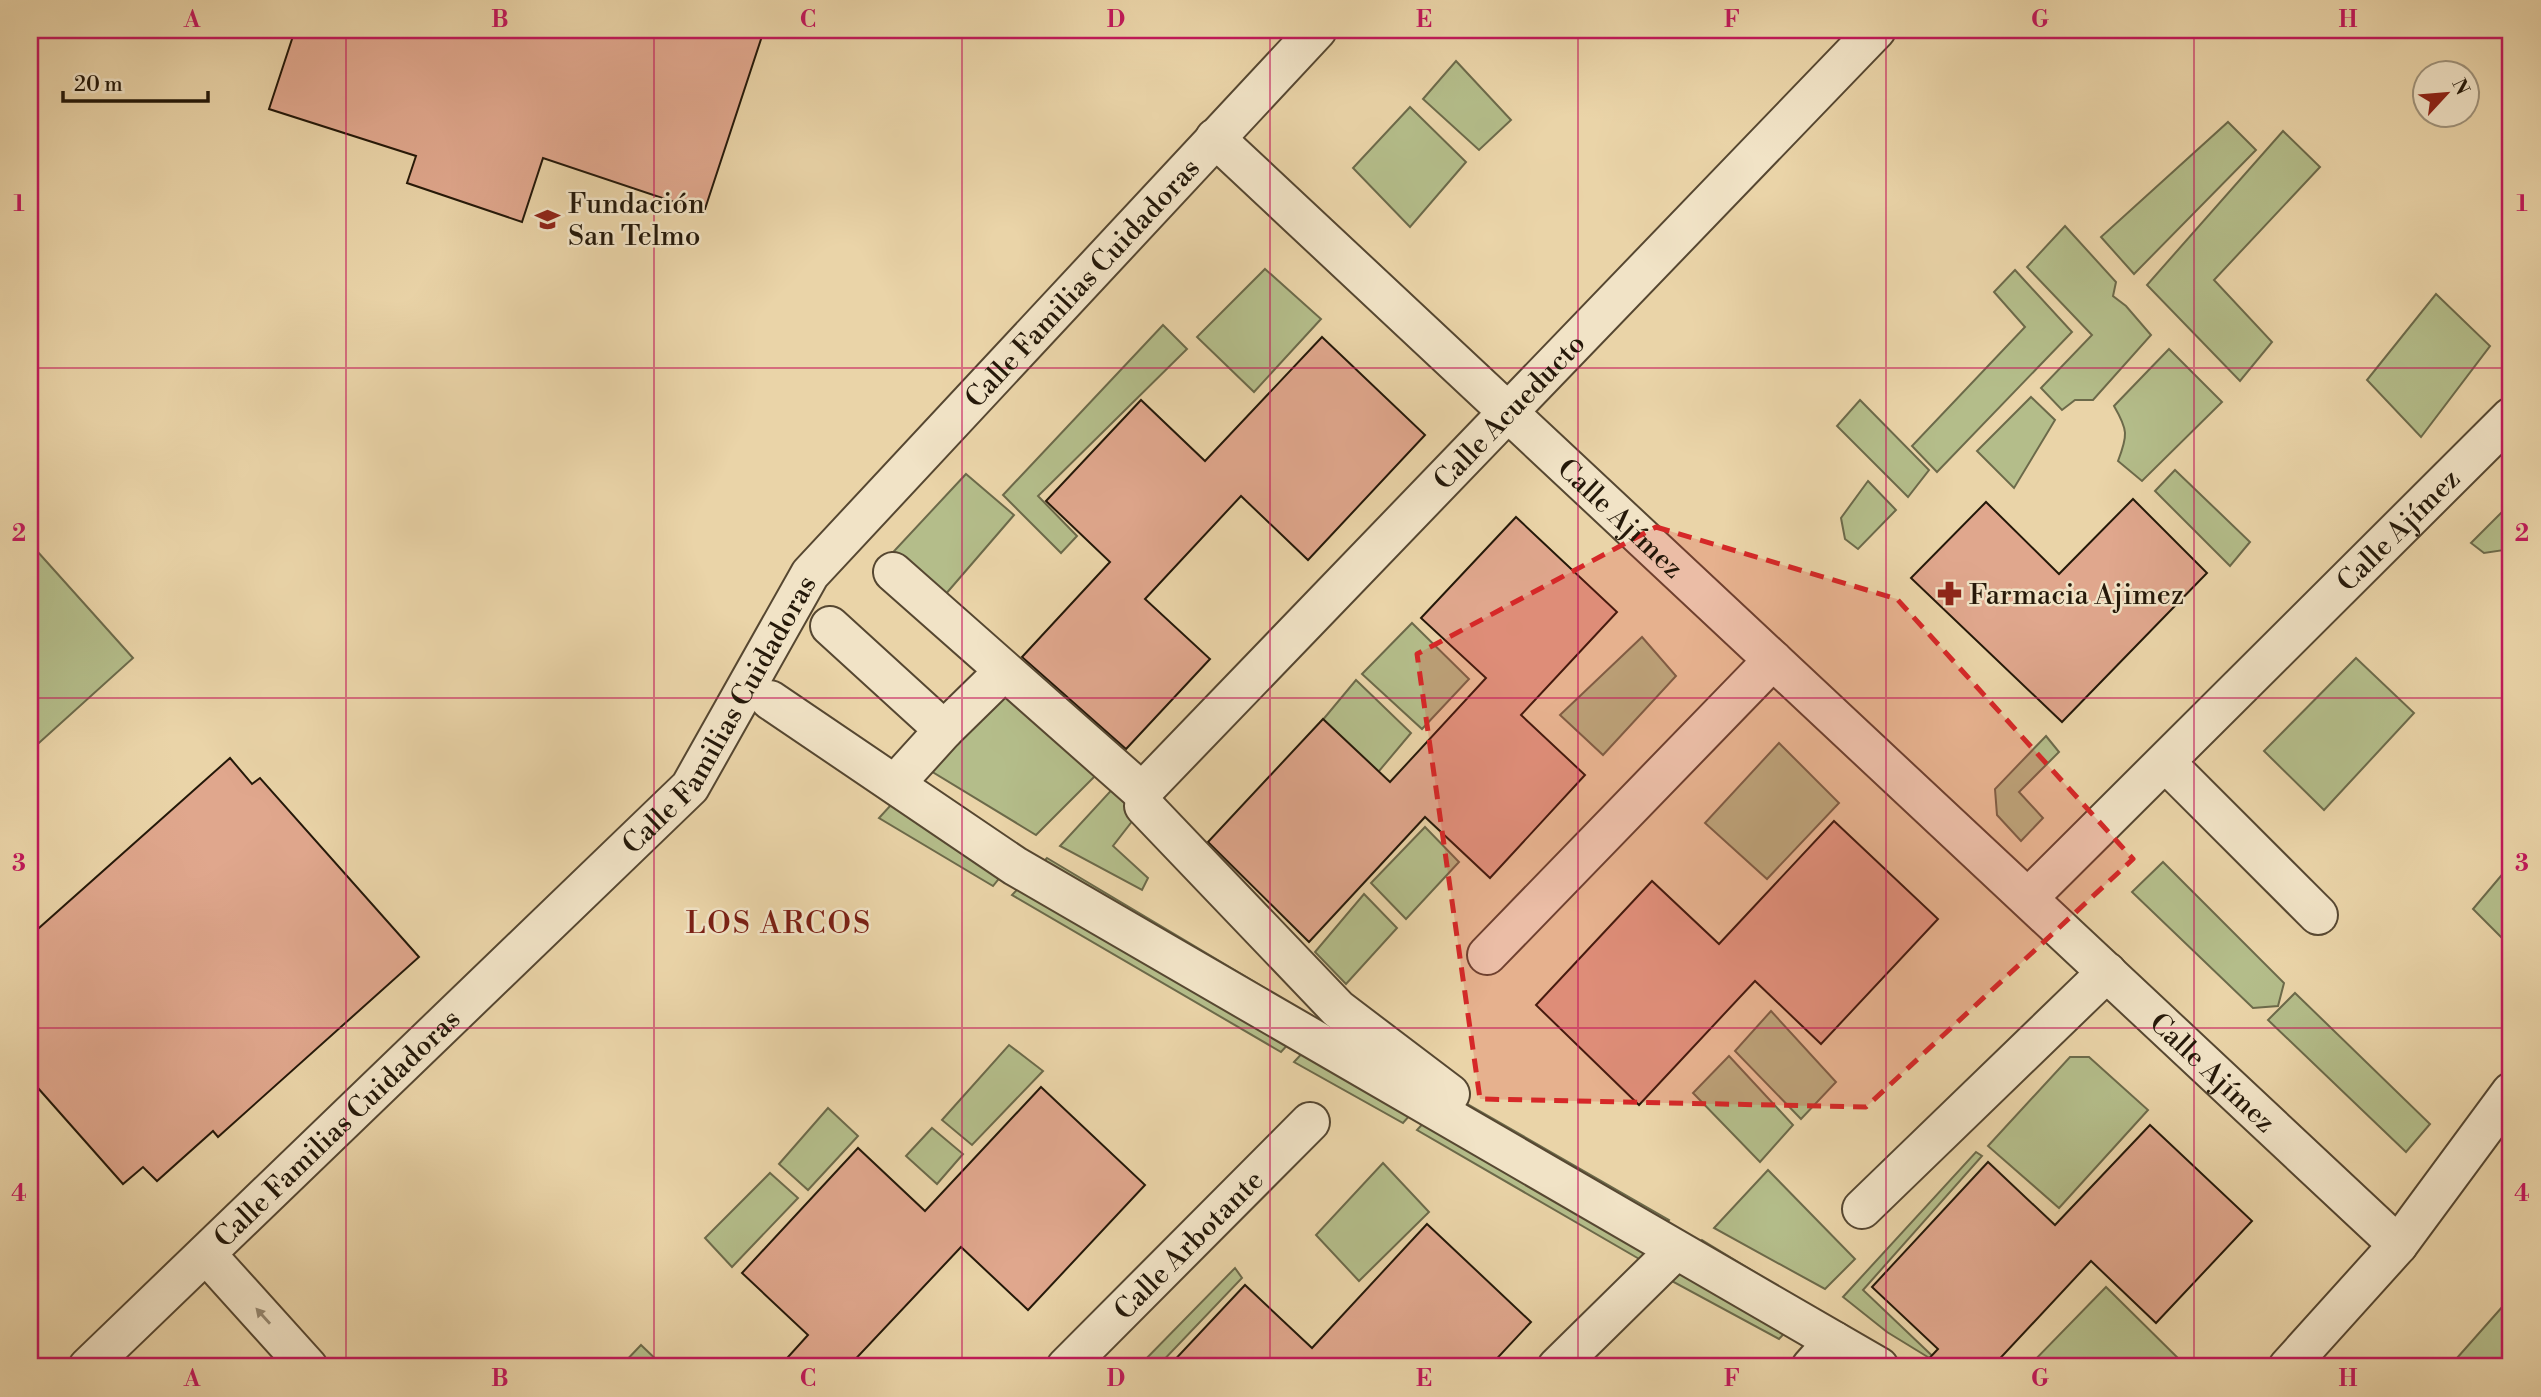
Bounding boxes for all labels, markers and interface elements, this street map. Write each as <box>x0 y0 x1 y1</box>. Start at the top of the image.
text: A <box>183 6 201 34</box>
text: B <box>491 6 509 34</box>
text: C <box>800 6 816 34</box>
text: D <box>1107 6 1125 34</box>
text: E <box>1416 6 1432 34</box>
text: F <box>1724 6 1740 34</box>
text: G <box>2031 6 2049 34</box>
text: H <box>2339 6 2358 34</box>
scale bar <box>63 60 208 104</box>
north arrow <box>2412 60 2482 130</box>
text: 20 m <box>74 72 123 98</box>
text: N <box>2446 75 2474 99</box>
street label: Calle Familias Cuidadoras <box>958 151 1208 416</box>
place label: Fundación San Telmo <box>568 187 705 254</box>
text: 1 <box>13 190 25 218</box>
text: 1 <box>2516 190 2528 218</box>
school or university icon: Fundación San Telmo <box>534 205 562 233</box>
street label: Calle Acueducto <box>1427 327 1593 498</box>
street label: Calle Ajímez <box>1550 452 1690 586</box>
street label: Calle Ajímez <box>2330 462 2468 599</box>
text: 2 <box>12 520 26 548</box>
text: 2 <box>2515 520 2529 548</box>
street label: Calle Familias Cuidadoras <box>615 570 825 862</box>
place label: Farmacia Ajimez <box>1969 578 2184 613</box>
pharmacy icon: Farmacia Ajimez <box>1935 580 1963 608</box>
text: 3 <box>12 850 26 878</box>
text: 3 <box>2515 850 2529 878</box>
district label: LOS ARCOS <box>686 905 872 943</box>
street label: Calle Familias Cuidadoras <box>207 1002 468 1255</box>
street label: Calle Ajímez <box>2142 1006 2282 1140</box>
street label: Calle Arbotante <box>1107 1163 1271 1328</box>
text: 4 <box>11 1180 27 1208</box>
text: 4 <box>2514 1180 2530 1208</box>
one-way arrow <box>255 1308 271 1325</box>
text: A <box>183 1365 201 1393</box>
text: B <box>491 1365 509 1393</box>
text: C <box>800 1365 816 1393</box>
text: D <box>1107 1365 1125 1393</box>
text: E <box>1416 1365 1432 1393</box>
text: F <box>1724 1365 1740 1393</box>
text: G <box>2031 1365 2049 1393</box>
text: H <box>2339 1365 2358 1393</box>

